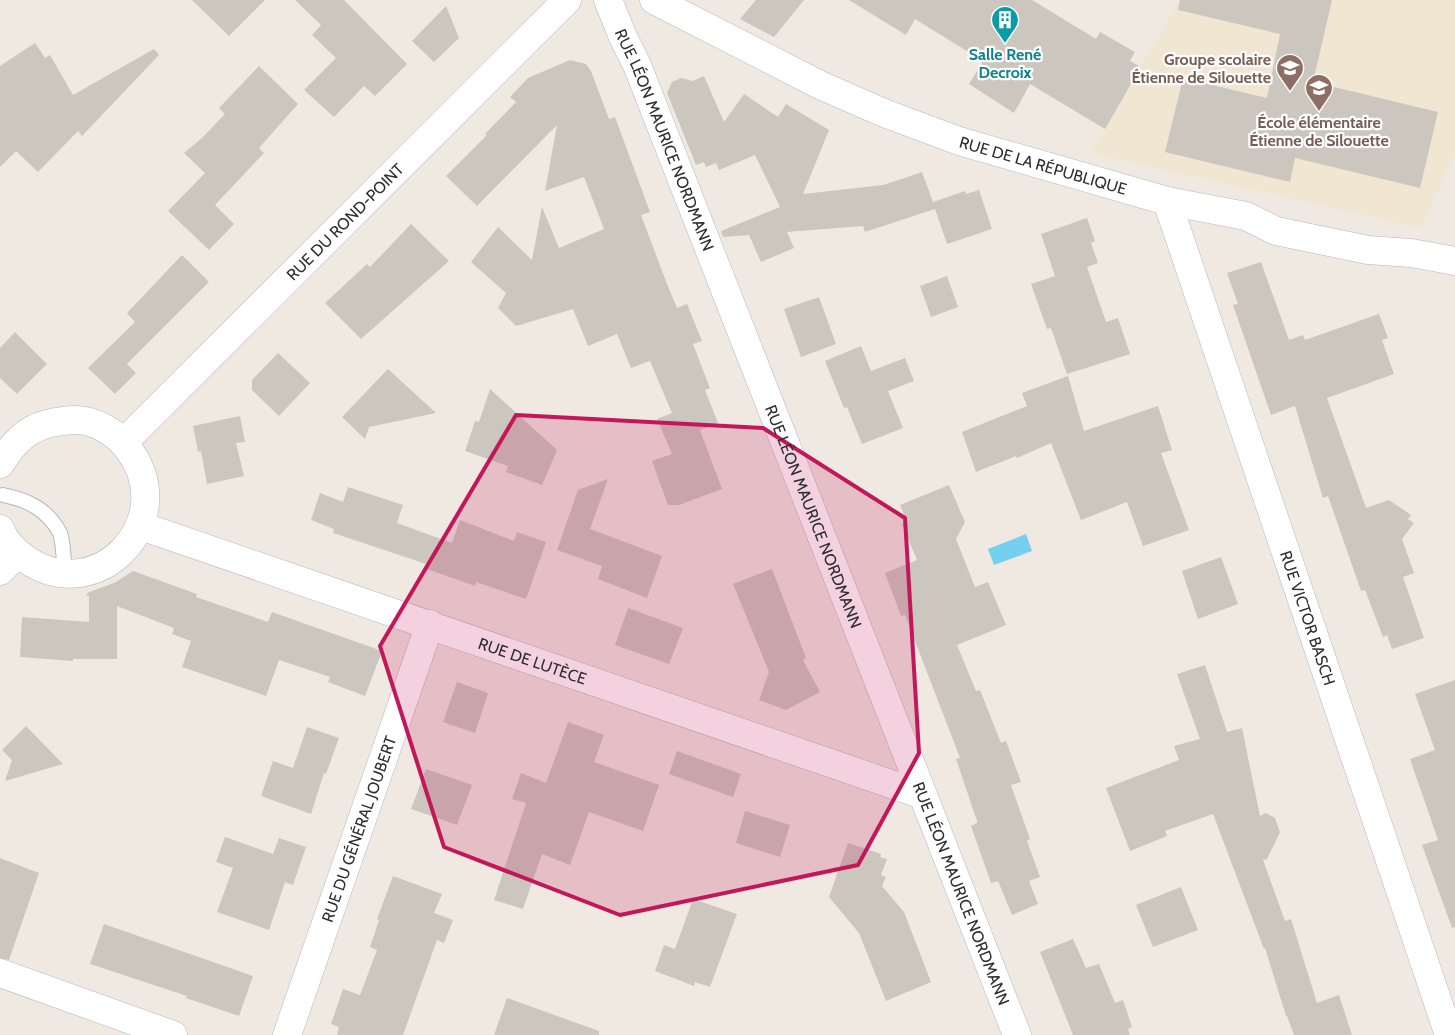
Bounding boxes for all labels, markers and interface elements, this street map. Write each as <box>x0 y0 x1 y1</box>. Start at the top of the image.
building icon: Salle René Decroix <box>990 5 1020 44</box>
street label: RUE LÉON MAURICE NORDMANN <box>611 26 718 254</box>
place label: Salle René Decroix <box>969 45 1041 82</box>
place label: Groupe scolaire Étienne de Silouette <box>1131 50 1271 87</box>
school or university icon: Groupe scolaire Étienne de Silouette <box>1275 53 1305 92</box>
school or university icon: École élémentaire Étienne de Silouette <box>1304 73 1334 112</box>
place label: École élémentaire Étienne de Silouette <box>1249 113 1389 150</box>
street label: RUE DE LA RÉPUBLIQUE <box>957 132 1129 198</box>
street label: RUE DU ROND-POINT <box>282 159 408 284</box>
street label: RUE LÉON MAURICE NORDMANN <box>762 402 866 631</box>
street label: RUE VICTOR BASCH <box>1276 548 1340 688</box>
street label: RUE DE LUTÈCE <box>476 633 589 688</box>
street label: RUE DU GÉNÉRAL JOUBERT <box>317 733 400 925</box>
street label: RUE LÉON MAURICE NORDMANN <box>909 779 1014 1008</box>

